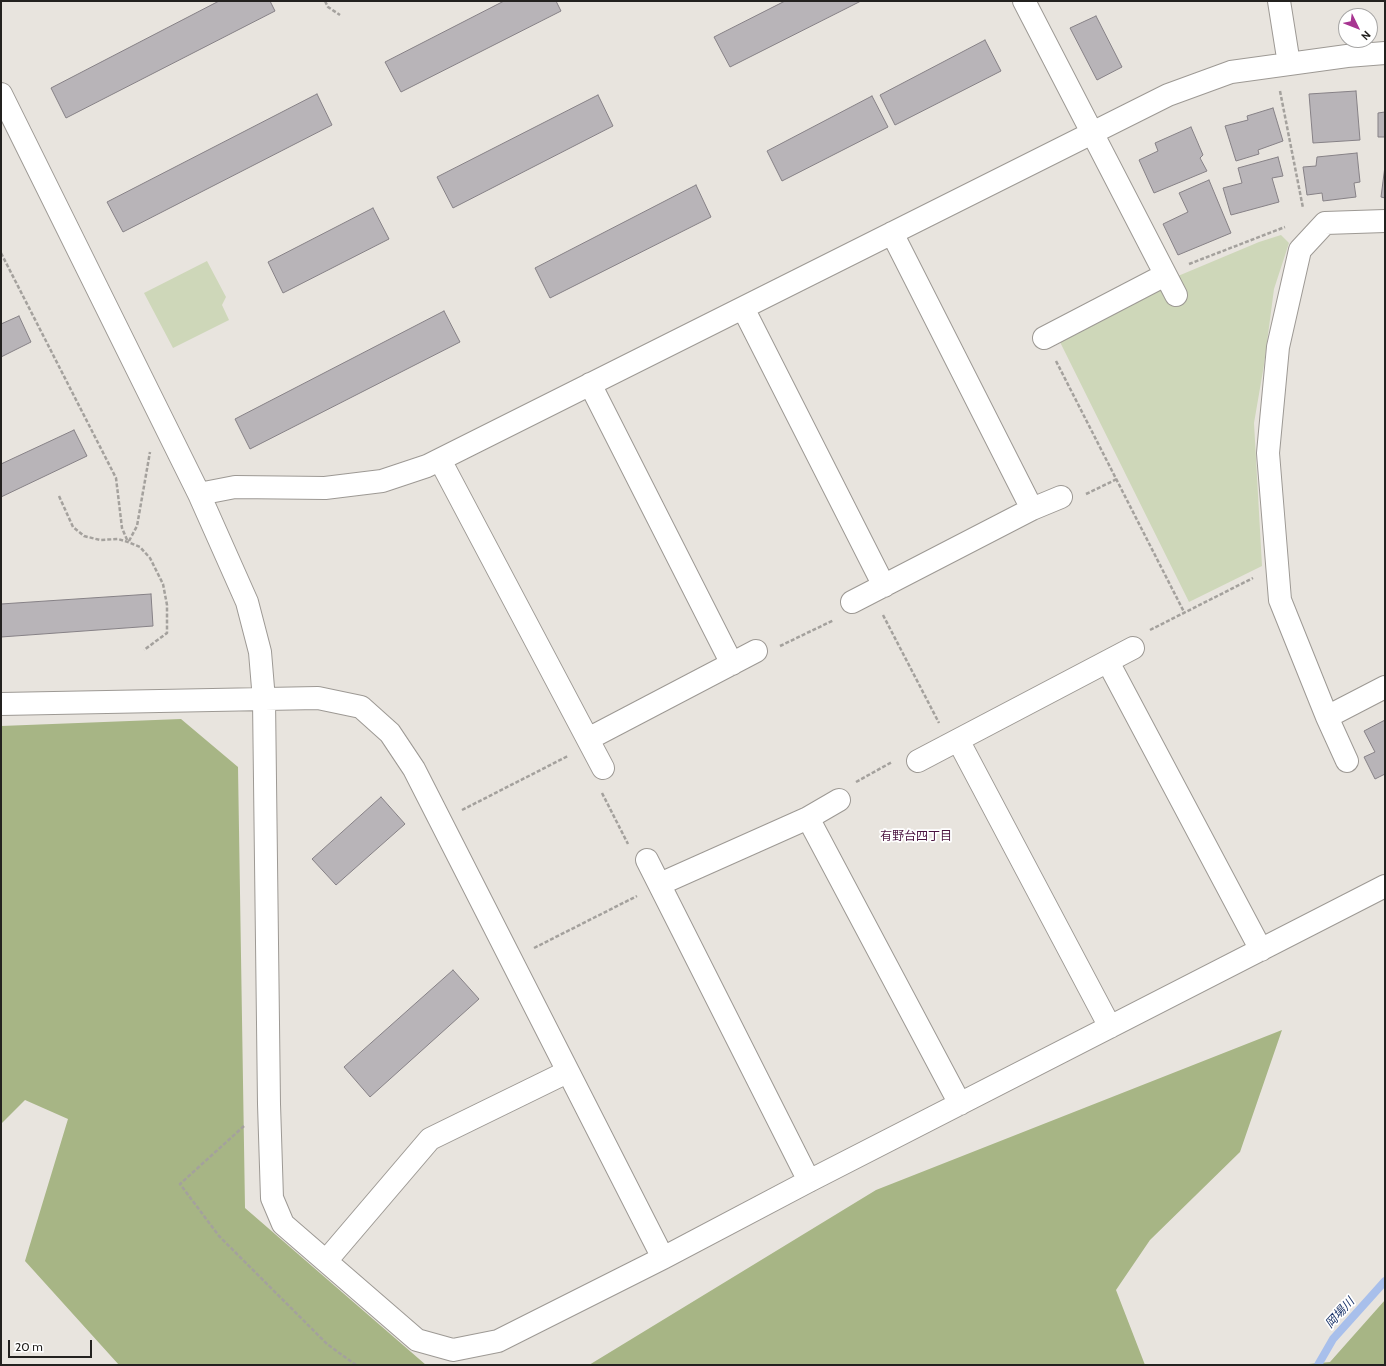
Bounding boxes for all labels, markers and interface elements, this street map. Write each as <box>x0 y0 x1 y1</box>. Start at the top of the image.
north arrow <box>1338 8 1378 48</box>
text: N <box>1358 28 1374 43</box>
district label: 有野台四丁目 <box>880 829 952 843</box>
water label: 岡場川 <box>1323 1295 1357 1331</box>
scale bar <box>10 1332 94 1358</box>
text: 20 m <box>15 1339 43 1354</box>

